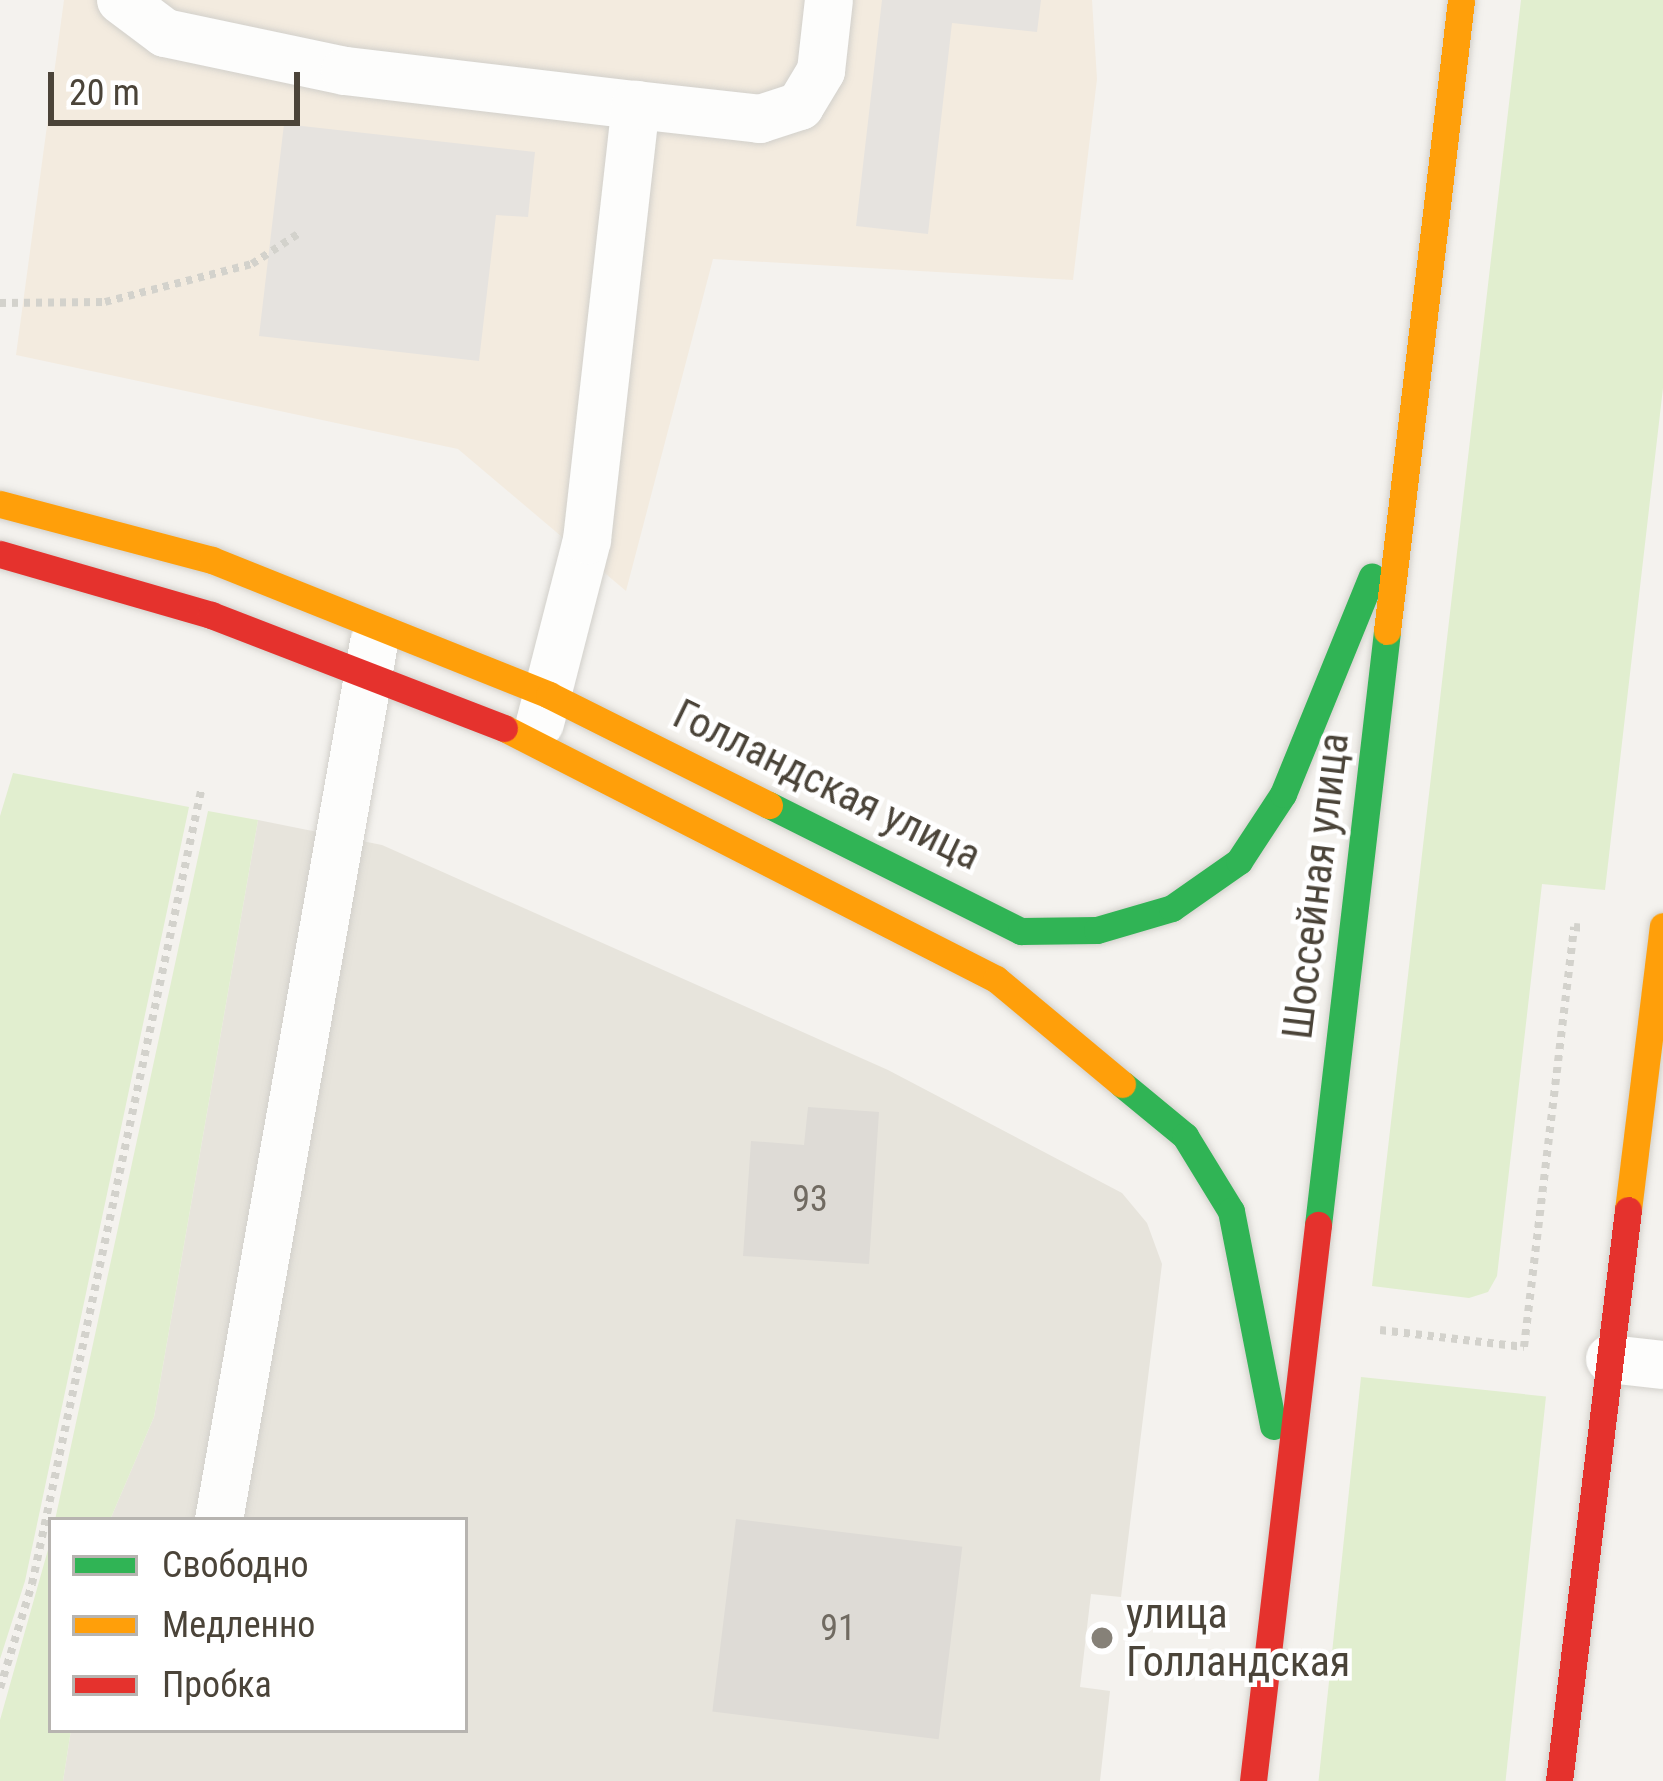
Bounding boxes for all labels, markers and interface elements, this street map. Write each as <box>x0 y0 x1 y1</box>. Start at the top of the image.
scale bar <box>54 48 306 122</box>
text: 20 m <box>69 72 140 114</box>
street label: Голландская улица <box>665 689 989 881</box>
street label: Шоссейная улица <box>1272 730 1360 1042</box>
house number: 93 <box>792 1178 828 1222</box>
legend <box>48 1517 468 1733</box>
text: Свободно <box>162 1544 309 1586</box>
place label: улица Голландская <box>1126 1589 1350 1688</box>
text: Медленно <box>162 1604 315 1646</box>
house number: 91 <box>820 1607 856 1651</box>
marker: улица Голландская <box>1089 1625 1115 1651</box>
text: Пробка <box>162 1664 272 1706</box>

